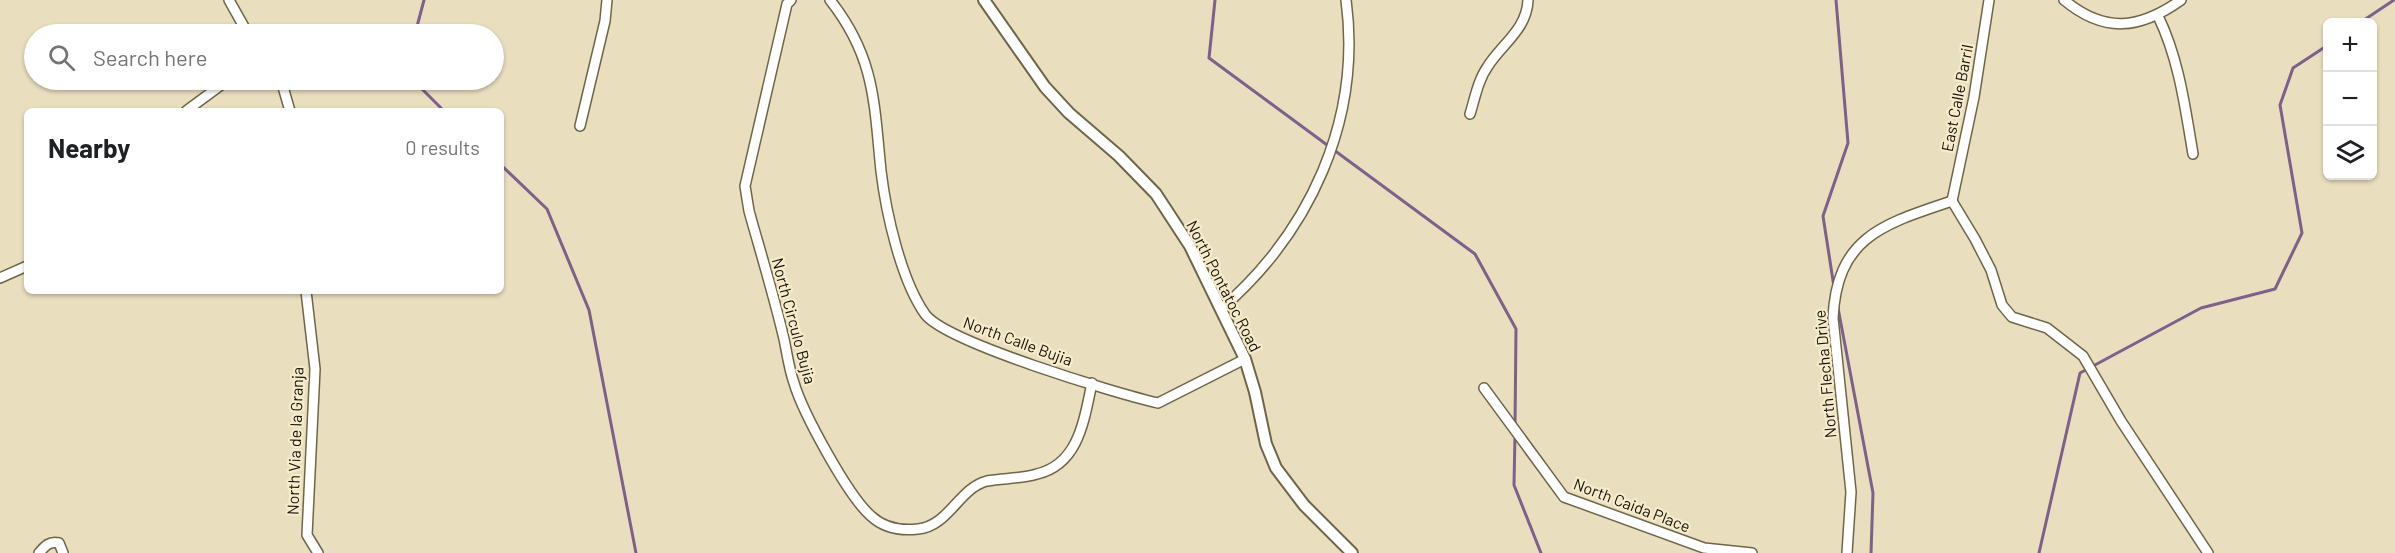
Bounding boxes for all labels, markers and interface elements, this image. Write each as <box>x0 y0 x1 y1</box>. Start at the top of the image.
map controls <box>2323 18 2377 180</box>
button: + <box>2323 18 2377 72</box>
search box <box>24 24 504 90</box>
icon: search <box>45 41 78 74</box>
street label: East Calle Barril <box>1937 43 1976 153</box>
text: Search here <box>93 44 207 70</box>
button: − <box>2323 72 2377 126</box>
button: layers <box>2323 126 2377 180</box>
text: Nearby <box>48 132 130 163</box>
text: 0 results <box>405 135 480 159</box>
street label: North Pontatoc Road <box>1183 217 1266 355</box>
street label: North Circulo Bujia <box>769 256 820 386</box>
street label: North Flecha Drive <box>1809 309 1840 439</box>
street label: North Calle Bujia <box>961 312 1075 369</box>
street label: North Via de la Granja <box>282 367 307 515</box>
street label: North Caida Place <box>1571 474 1693 536</box>

